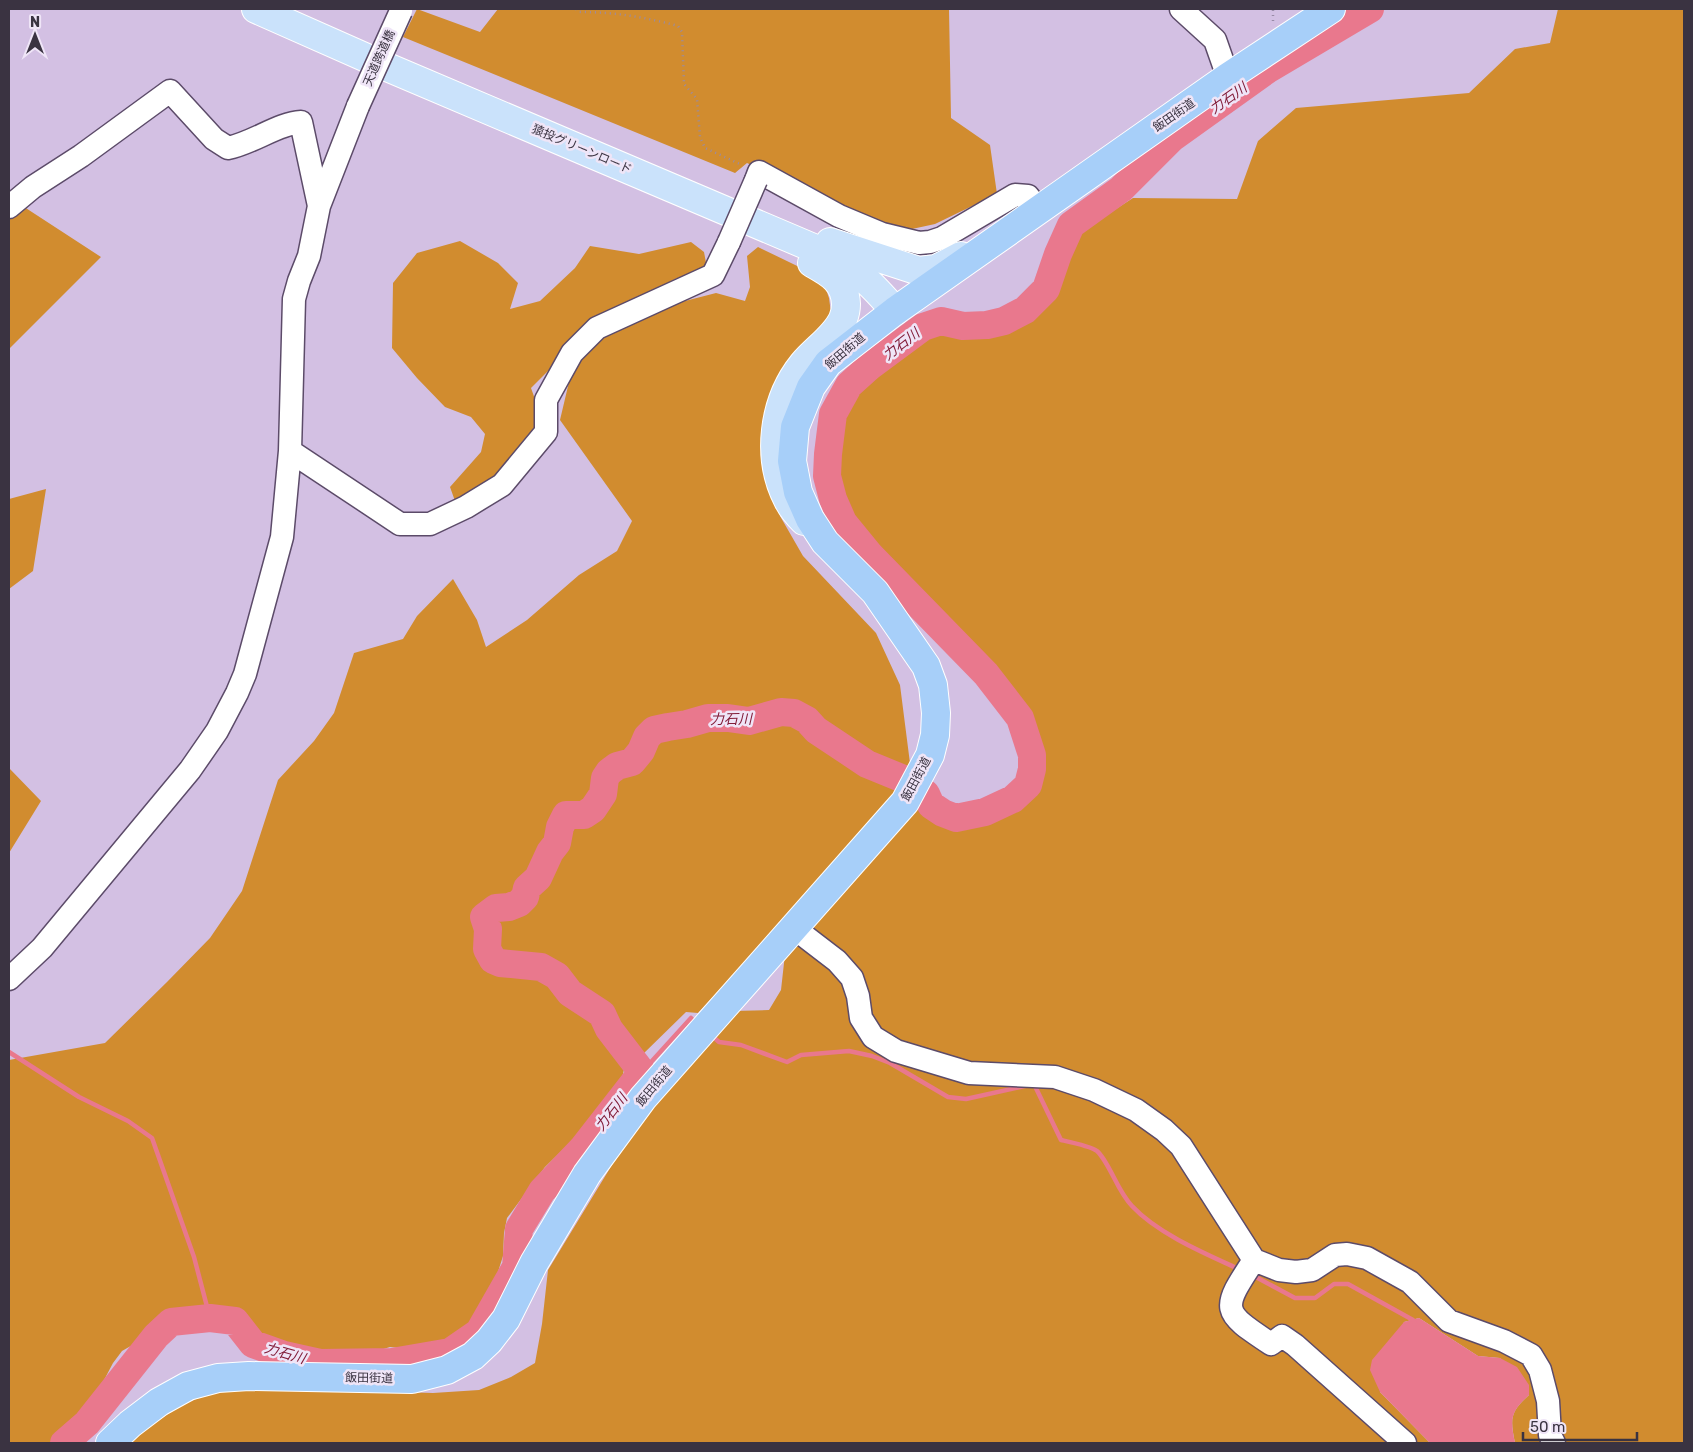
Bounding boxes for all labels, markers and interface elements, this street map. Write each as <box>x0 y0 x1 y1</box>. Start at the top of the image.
north arrow <box>10 10 60 60</box>
text: N <box>30 14 40 31</box>
street label: 天道跨道橋 <box>360 28 398 88</box>
water label: 力石川 <box>1206 78 1252 117</box>
street label: 飯田街道 <box>1150 95 1198 135</box>
street label: 猿投グリーンロード <box>530 122 634 176</box>
water label: 力石川 <box>880 324 925 364</box>
street label: 飯田街道 <box>822 330 868 372</box>
water label: 力石川 <box>710 711 754 728</box>
street label: 飯田街道 <box>899 755 933 803</box>
street label: 飯田街道 <box>633 1063 675 1109</box>
water label: 力石川 <box>592 1089 632 1134</box>
water label: 力石川 <box>262 1340 309 1368</box>
street label: 飯田街道 <box>345 1371 393 1385</box>
scale bar <box>1523 1410 1637 1442</box>
text: 50 m <box>1530 1418 1565 1436</box>

